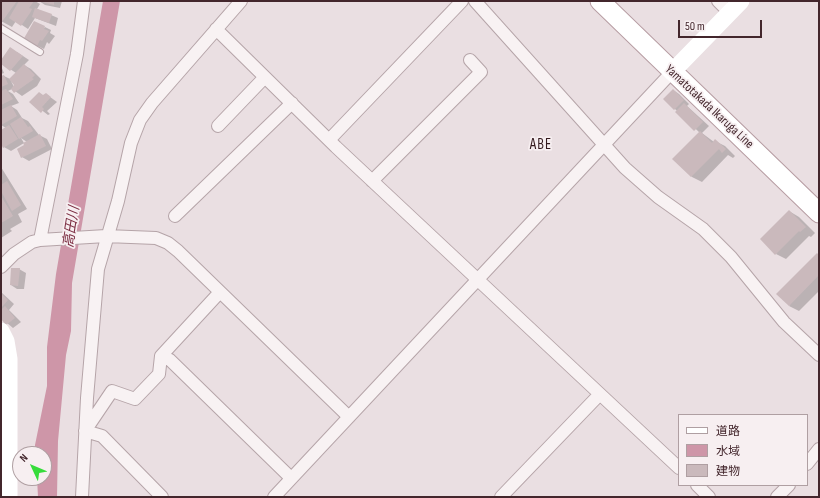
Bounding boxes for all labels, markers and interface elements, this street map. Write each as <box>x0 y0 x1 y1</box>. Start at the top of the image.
scale bar <box>680 12 764 38</box>
text: 50 m <box>685 19 705 34</box>
street label: Yamatotakada Ikaruga Line <box>661 62 757 152</box>
district label: ABE <box>530 136 552 154</box>
water label: 高田川 <box>60 205 84 249</box>
legend <box>678 414 808 486</box>
text: 道路 <box>716 424 740 439</box>
text: 水域 <box>716 444 740 459</box>
north arrow <box>12 446 52 486</box>
text: N <box>17 451 30 465</box>
text: 建物 <box>716 464 740 479</box>

